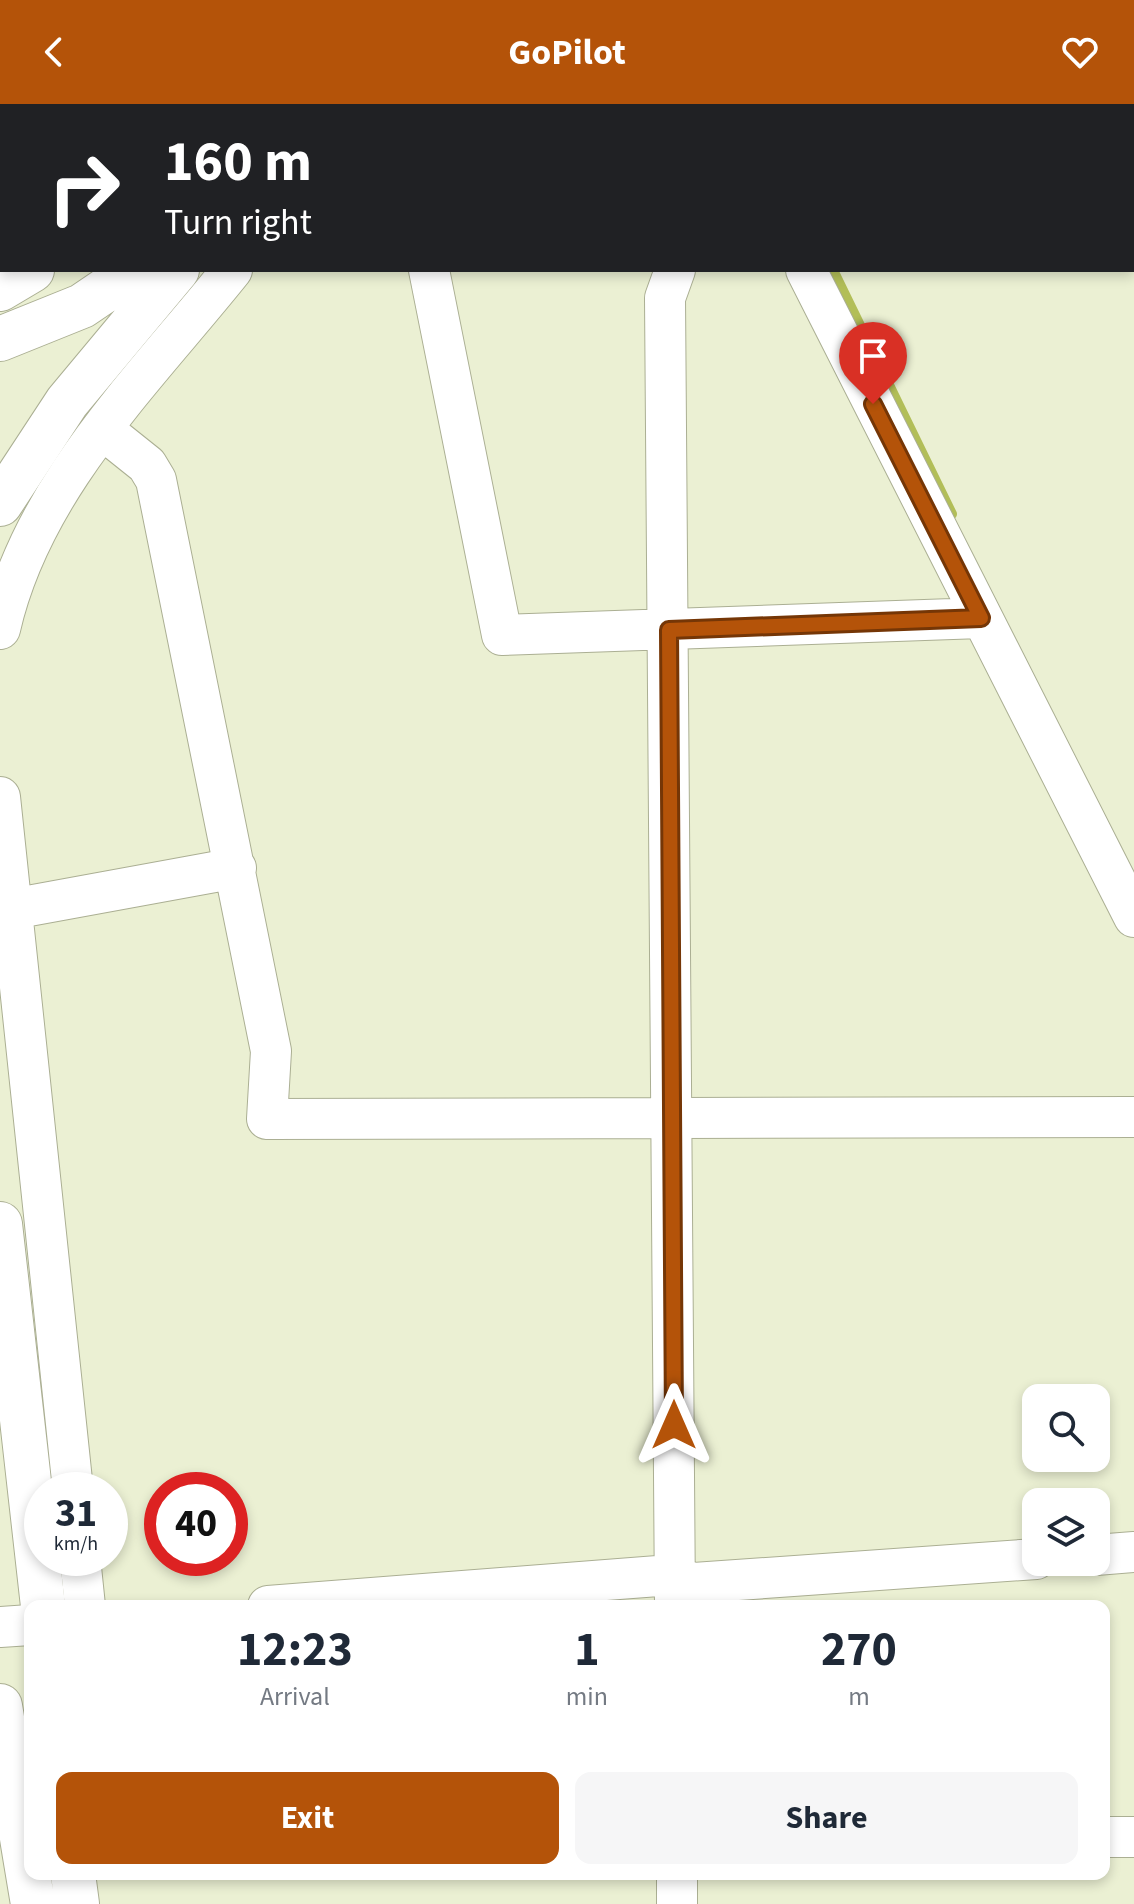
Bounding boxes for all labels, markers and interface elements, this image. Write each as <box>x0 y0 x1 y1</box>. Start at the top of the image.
text: GoPilot <box>508 27 626 78</box>
icon: back <box>32 30 76 74</box>
icon: heart <box>1058 30 1102 74</box>
text: 160 m <box>164 123 312 202</box>
icon: right <box>32 136 136 240</box>
text: Turn right <box>164 197 312 248</box>
pin <box>839 322 907 404</box>
icon: arrive <box>851 334 895 378</box>
position arrow <box>632 1383 716 1467</box>
map controls <box>1022 1384 1110 1576</box>
button: search <box>1022 1384 1110 1472</box>
speed limit sign: 40 <box>144 1472 248 1576</box>
text: 31 <box>55 1485 97 1542</box>
button: layers <box>1022 1488 1110 1576</box>
text: km/h <box>54 1530 98 1558</box>
text: 12:23 <box>237 1616 353 1684</box>
text: 1 <box>574 1616 600 1684</box>
text: 270 <box>821 1616 897 1684</box>
text: Arrival <box>260 1678 330 1715</box>
text: min <box>566 1678 608 1715</box>
text: m <box>848 1678 870 1715</box>
button: Exit <box>56 1772 559 1864</box>
button: Share <box>575 1772 1078 1864</box>

